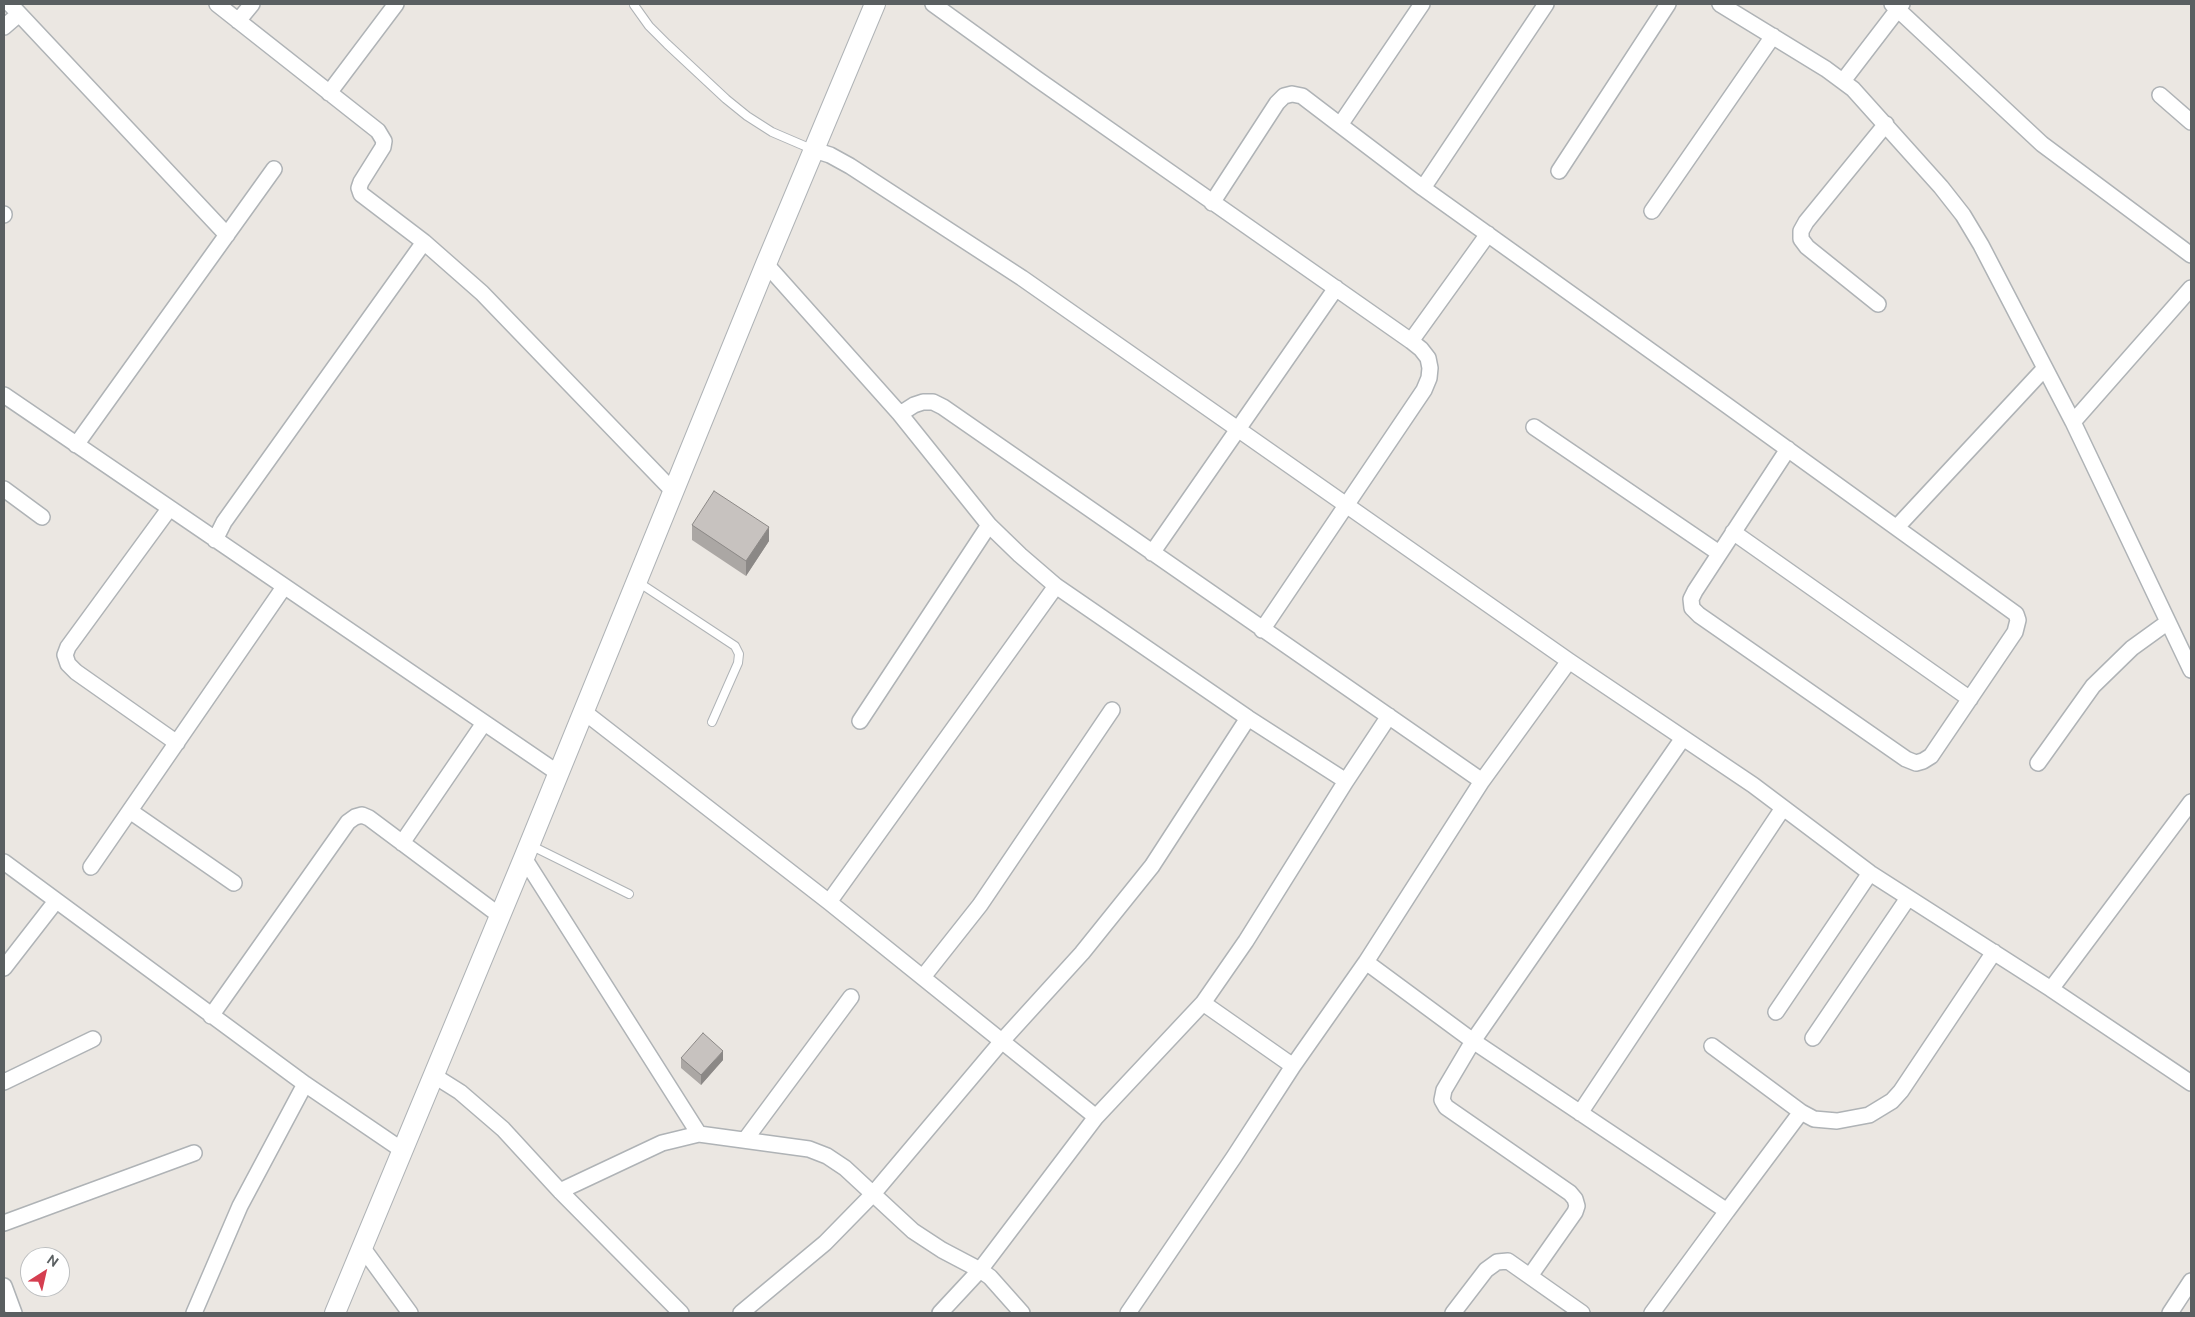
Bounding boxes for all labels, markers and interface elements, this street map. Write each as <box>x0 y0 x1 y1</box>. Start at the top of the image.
north arrow <box>20 1247 70 1297</box>
text: N <box>44 1251 62 1270</box>

